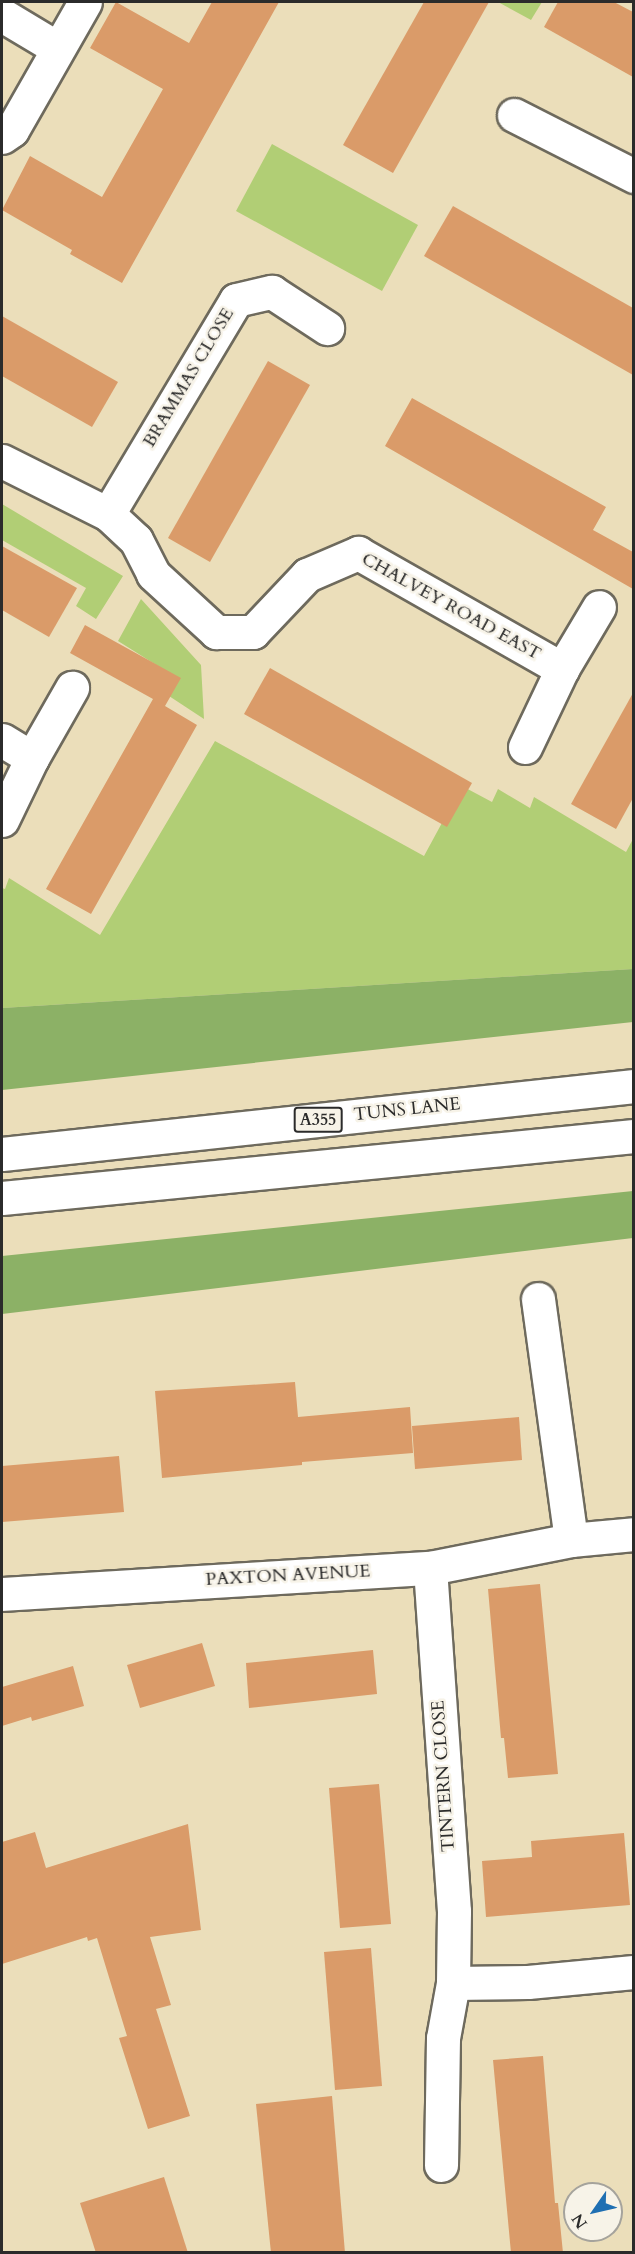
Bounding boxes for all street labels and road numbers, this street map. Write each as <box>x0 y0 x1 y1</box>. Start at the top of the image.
street label: BRAMMAS CLOSE <box>139 305 239 451</box>
street label: CHALVEY ROAD EAST <box>358 549 544 665</box>
street label: TUNS LANE <box>353 1094 461 1126</box>
road number: A355 <box>292 1107 344 1133</box>
street label: PAXTON AVENUE <box>205 1561 371 1591</box>
street label: TINTERN CLOSE <box>428 1699 460 1853</box>

